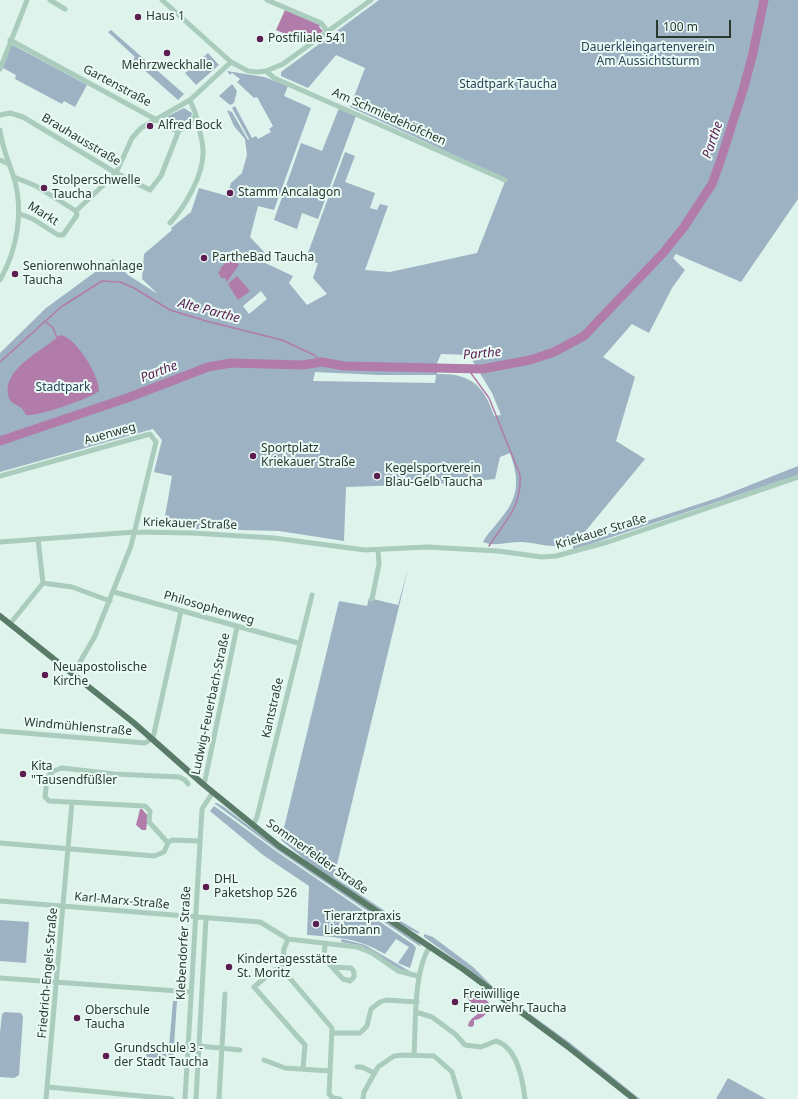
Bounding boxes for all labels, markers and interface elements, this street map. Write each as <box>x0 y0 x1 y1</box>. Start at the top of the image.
place label: Haus 1 <box>146 10 185 24</box>
marker: Haus 1 <box>133 12 143 22</box>
scale bar <box>658 12 733 38</box>
text: 100 m <box>663 18 698 35</box>
place label: Postfiliale 541 <box>268 32 346 46</box>
marker: Postfiliale 541 <box>255 34 265 44</box>
park label: Dauerkleingartenverein Am Aussichtsturm <box>581 41 715 69</box>
marker: Mehrzweckhalle <box>162 48 172 58</box>
place label: Mehrzweckhalle <box>121 59 213 73</box>
street label: Gartenstraße <box>81 62 153 110</box>
park label: Stadtpark Taucha <box>459 78 557 92</box>
street label: Am Schmiedehöfchen <box>330 85 448 149</box>
street label: Brauhausstraße <box>39 111 123 169</box>
place label: Alfred Bock <box>158 119 222 133</box>
water label: Parthe <box>699 119 727 161</box>
marker: Alfred Bock <box>145 121 155 131</box>
place label: Stolperschwelle Taucha <box>52 174 140 202</box>
marker: Stolperschwelle Taucha <box>39 183 49 193</box>
place label: Stamm Ancalagon <box>238 186 341 200</box>
marker: Stamm Ancalagon <box>225 188 235 198</box>
street label: Markt <box>25 199 61 229</box>
place label: PartheBad Taucha <box>212 251 314 265</box>
marker: PartheBad Taucha <box>199 253 209 263</box>
place label: Seniorenwohnanlage Taucha <box>23 260 143 288</box>
marker: Seniorenwohnanlage Taucha <box>10 269 20 279</box>
water label: Alte Parthe <box>177 295 241 327</box>
water label: Parthe <box>462 345 502 363</box>
water label: Parthe <box>138 358 180 386</box>
park label: Stadtpark <box>36 381 90 395</box>
street label: Auenweg <box>83 420 137 448</box>
place label: Sportplatz Kriekauer Straße <box>261 442 355 470</box>
marker: Sportplatz Kriekauer Straße <box>248 451 258 461</box>
place label: Kegelsportverein Blau-Gelb Taucha <box>385 462 483 490</box>
marker: Kegelsportverein Blau-Gelb Taucha <box>372 471 382 481</box>
street label: Kriekauer Straße <box>554 511 648 553</box>
street label: Kriekauer Straße <box>143 515 237 533</box>
street label: Philosophenweg <box>162 588 256 628</box>
street label: Ludwig-Feuerbach-Straße <box>189 632 233 776</box>
place label: Neuapostolische Kirche <box>53 661 147 689</box>
marker: Neuapostolische Kirche <box>40 670 50 680</box>
street label: Kantstraße <box>259 676 287 740</box>
street label: Windmühlenstraße <box>23 715 133 739</box>
place label: Kita "Tausendfüßler <box>31 760 117 788</box>
marker: Kita "Tausendfüßler <box>18 769 28 779</box>
street label: Sommerfelder Straße <box>263 816 371 898</box>
place label: DHL Paketshop 526 <box>214 873 297 901</box>
marker: DHL Paketshop 526 <box>201 882 211 892</box>
street label: Klebendorfer Straße <box>174 886 194 1000</box>
street label: Karl-Marx-Straße <box>74 890 170 912</box>
street label: Friedrich-Engels-Straße <box>35 907 61 1039</box>
place label: Tierarztpraxis Liebmann <box>324 910 401 938</box>
marker: Tierarztpraxis Liebmann <box>311 919 321 929</box>
place label: Kindertagesstätte St. Moritz <box>237 953 337 981</box>
marker: Kindertagesstätte St. Moritz <box>224 962 234 972</box>
place label: Freiwillige Feuerwehr Taucha <box>463 988 567 1016</box>
marker: Freiwillige Feuerwehr Taucha <box>450 997 460 1007</box>
place label: Oberschule Taucha <box>85 1004 150 1032</box>
marker: Oberschule Taucha <box>72 1013 82 1023</box>
place label: Grundschule 3 - der Stadt Taucha <box>114 1042 208 1070</box>
marker: Grundschule 3 - der Stadt Taucha <box>101 1051 111 1061</box>

